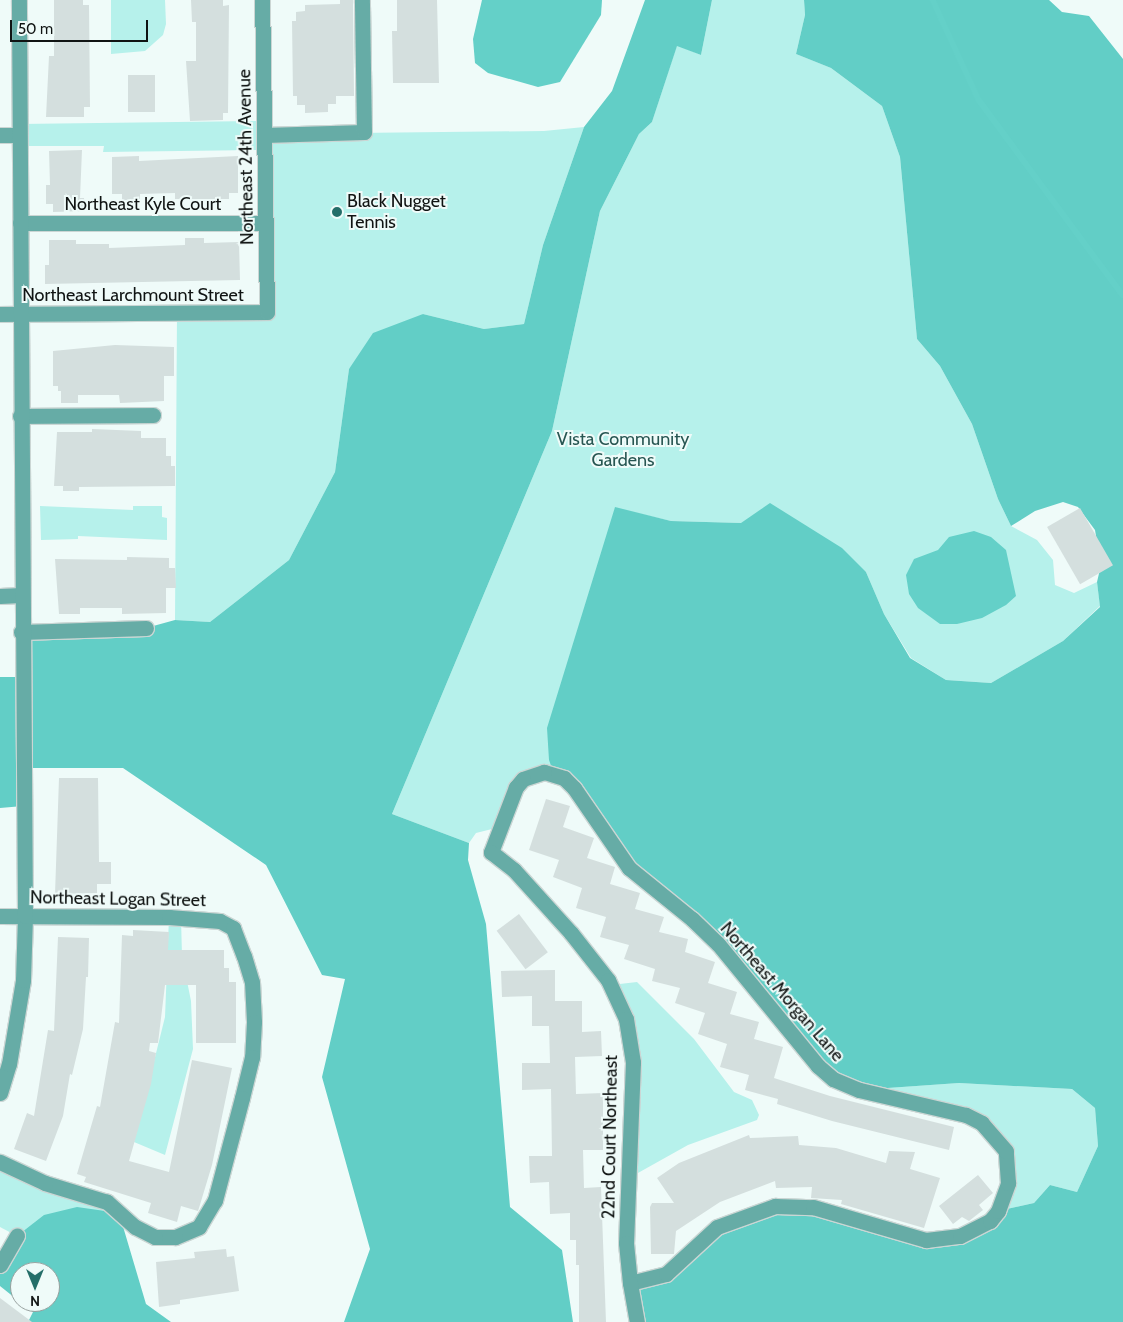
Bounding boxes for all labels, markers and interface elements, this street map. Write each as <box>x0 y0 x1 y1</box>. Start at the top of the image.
scale bar <box>12 10 150 42</box>
text: 50 m <box>18 20 53 38</box>
street label: Northeast 24th Avenue <box>234 69 258 245</box>
place label: Black Nugget Tennis <box>347 191 446 233</box>
street label: Northeast Kyle Court <box>65 193 221 215</box>
marker: Black Nugget Tennis <box>331 206 343 218</box>
street label: Northeast Larchmount Street <box>22 284 244 306</box>
park label: Vista Community Gardens <box>557 429 689 472</box>
street label: Northeast Logan Street <box>30 887 206 911</box>
street label: Northeast Morgan Lane <box>716 918 848 1066</box>
street label: 22nd Court Northeast <box>598 1055 622 1219</box>
north arrow <box>10 1262 60 1312</box>
text: N <box>30 1292 40 1310</box>

